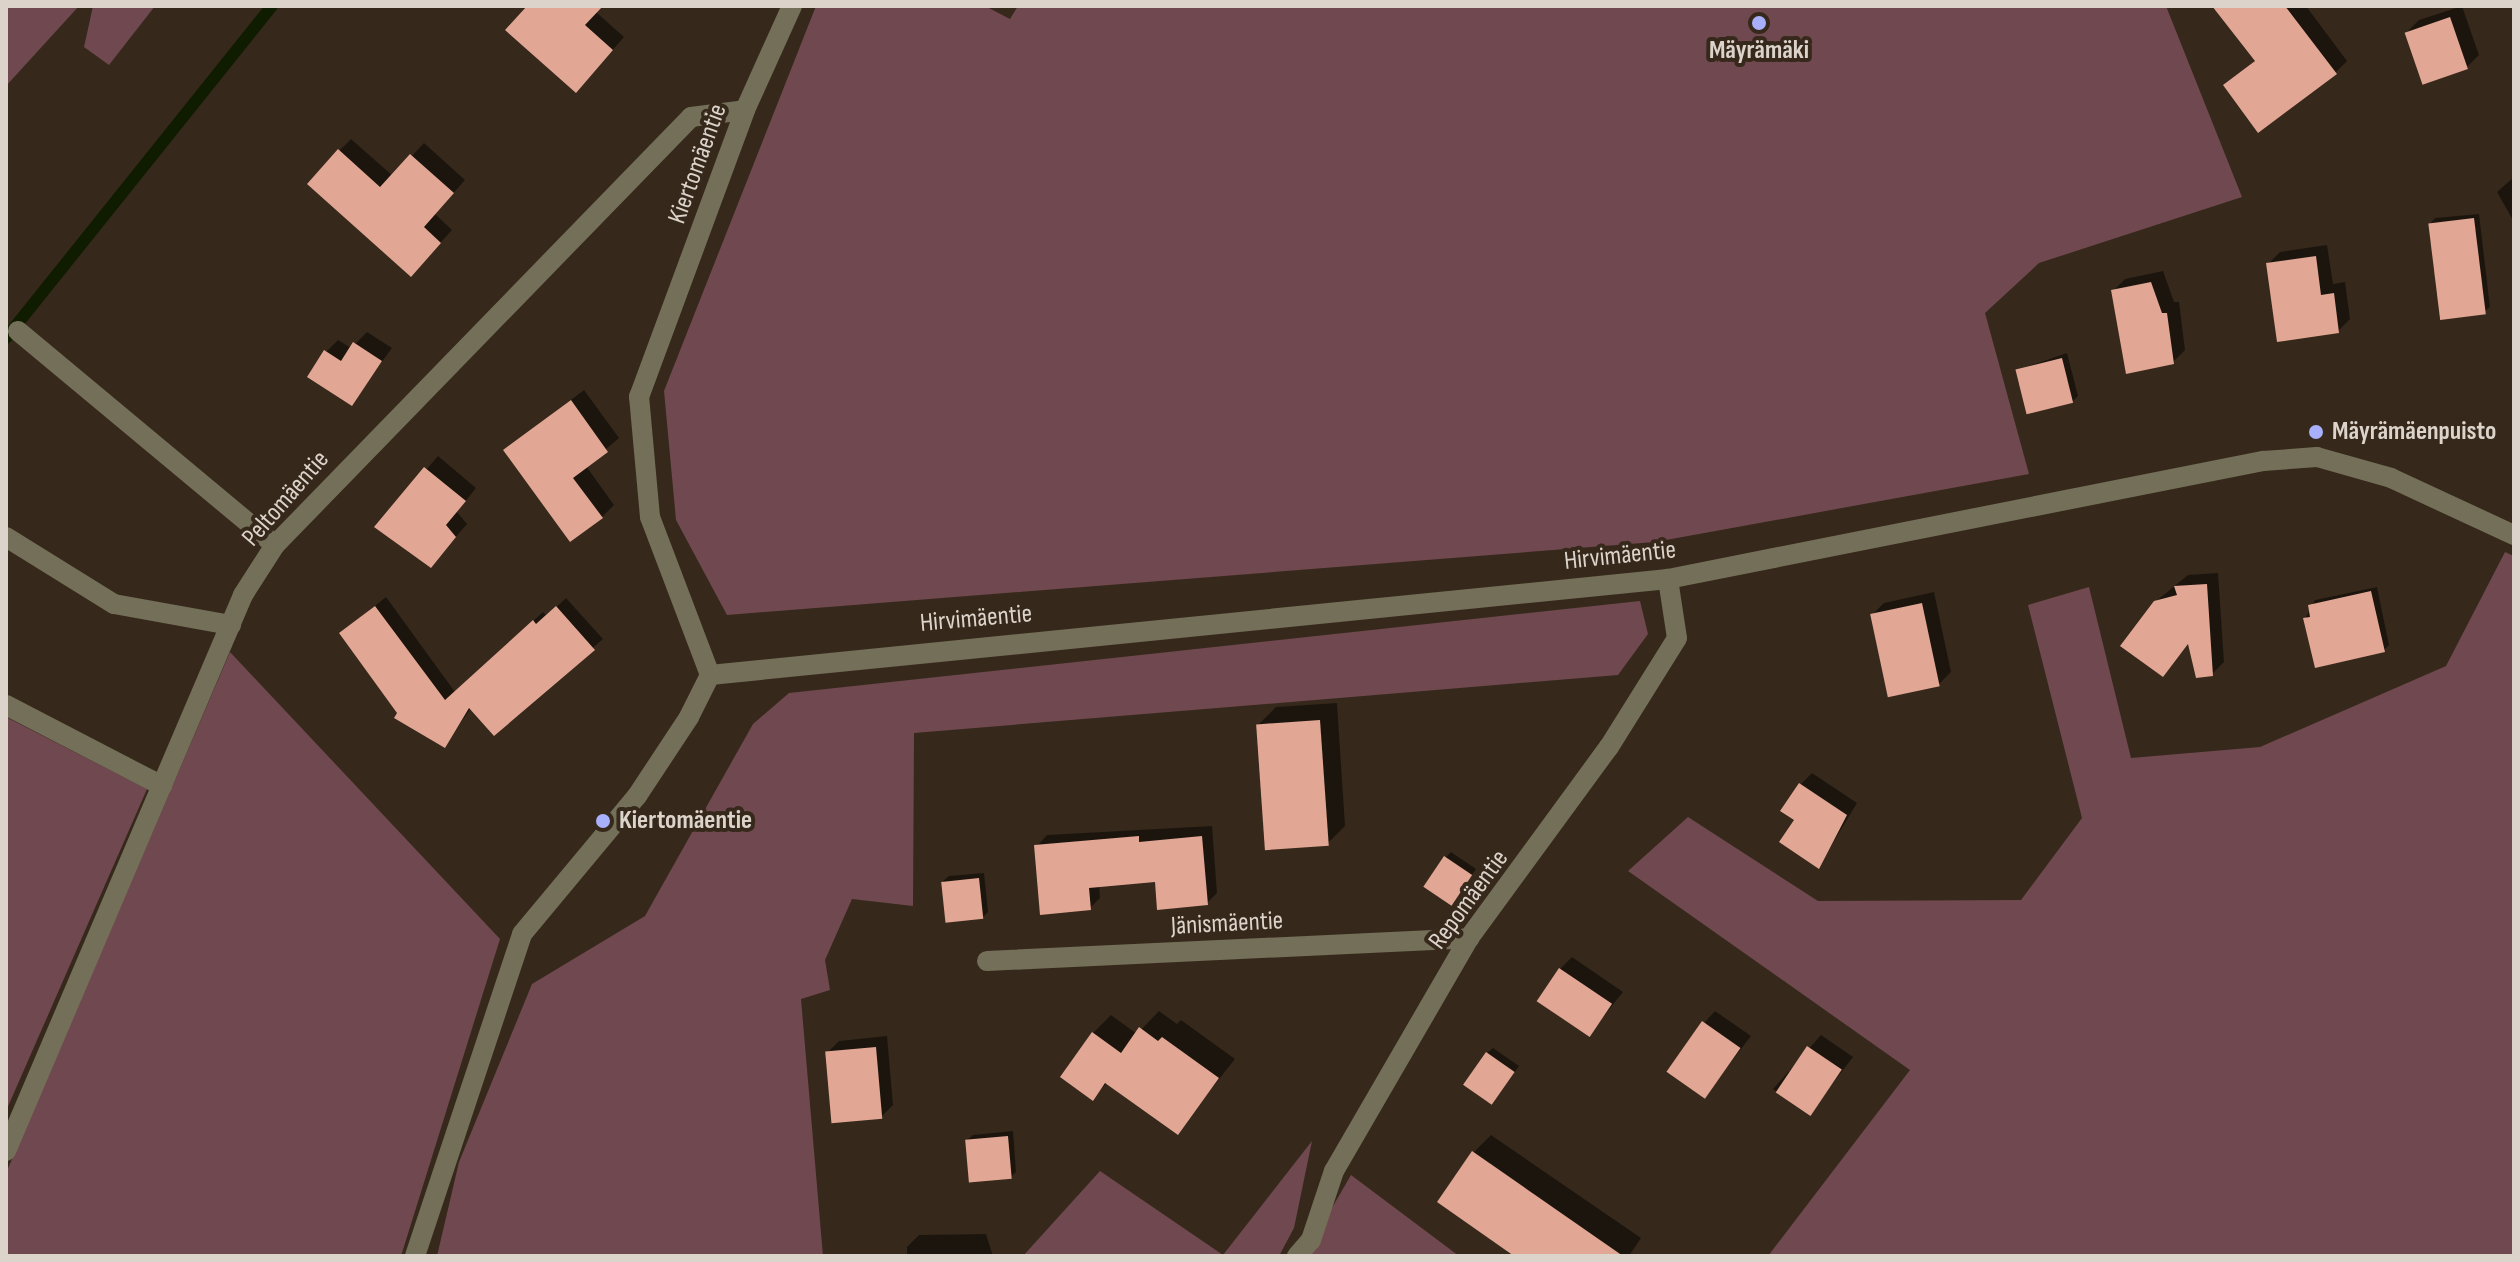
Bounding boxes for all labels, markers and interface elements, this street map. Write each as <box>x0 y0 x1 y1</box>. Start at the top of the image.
marker: Mäyrämäki <box>1750 14 1768 32</box>
place label: Mäyrämäki <box>1709 35 1809 67</box>
street label: Kiertomäentie <box>662 100 734 228</box>
place label: Mäyrämäenpuisto <box>2332 416 2496 448</box>
marker: Mäyrämäenpuisto <box>2307 423 2325 441</box>
street label: Peltomäentie <box>236 445 336 553</box>
street label: Hirvimäentie <box>1563 535 1677 577</box>
street label: Hirvimäentie <box>919 599 1033 639</box>
place label: Kiertomäentie <box>619 805 752 837</box>
marker: Kiertomäentie <box>594 812 612 830</box>
street label: Repomäentie <box>1422 844 1516 956</box>
street label: Jänismäentie <box>1170 905 1284 943</box>

